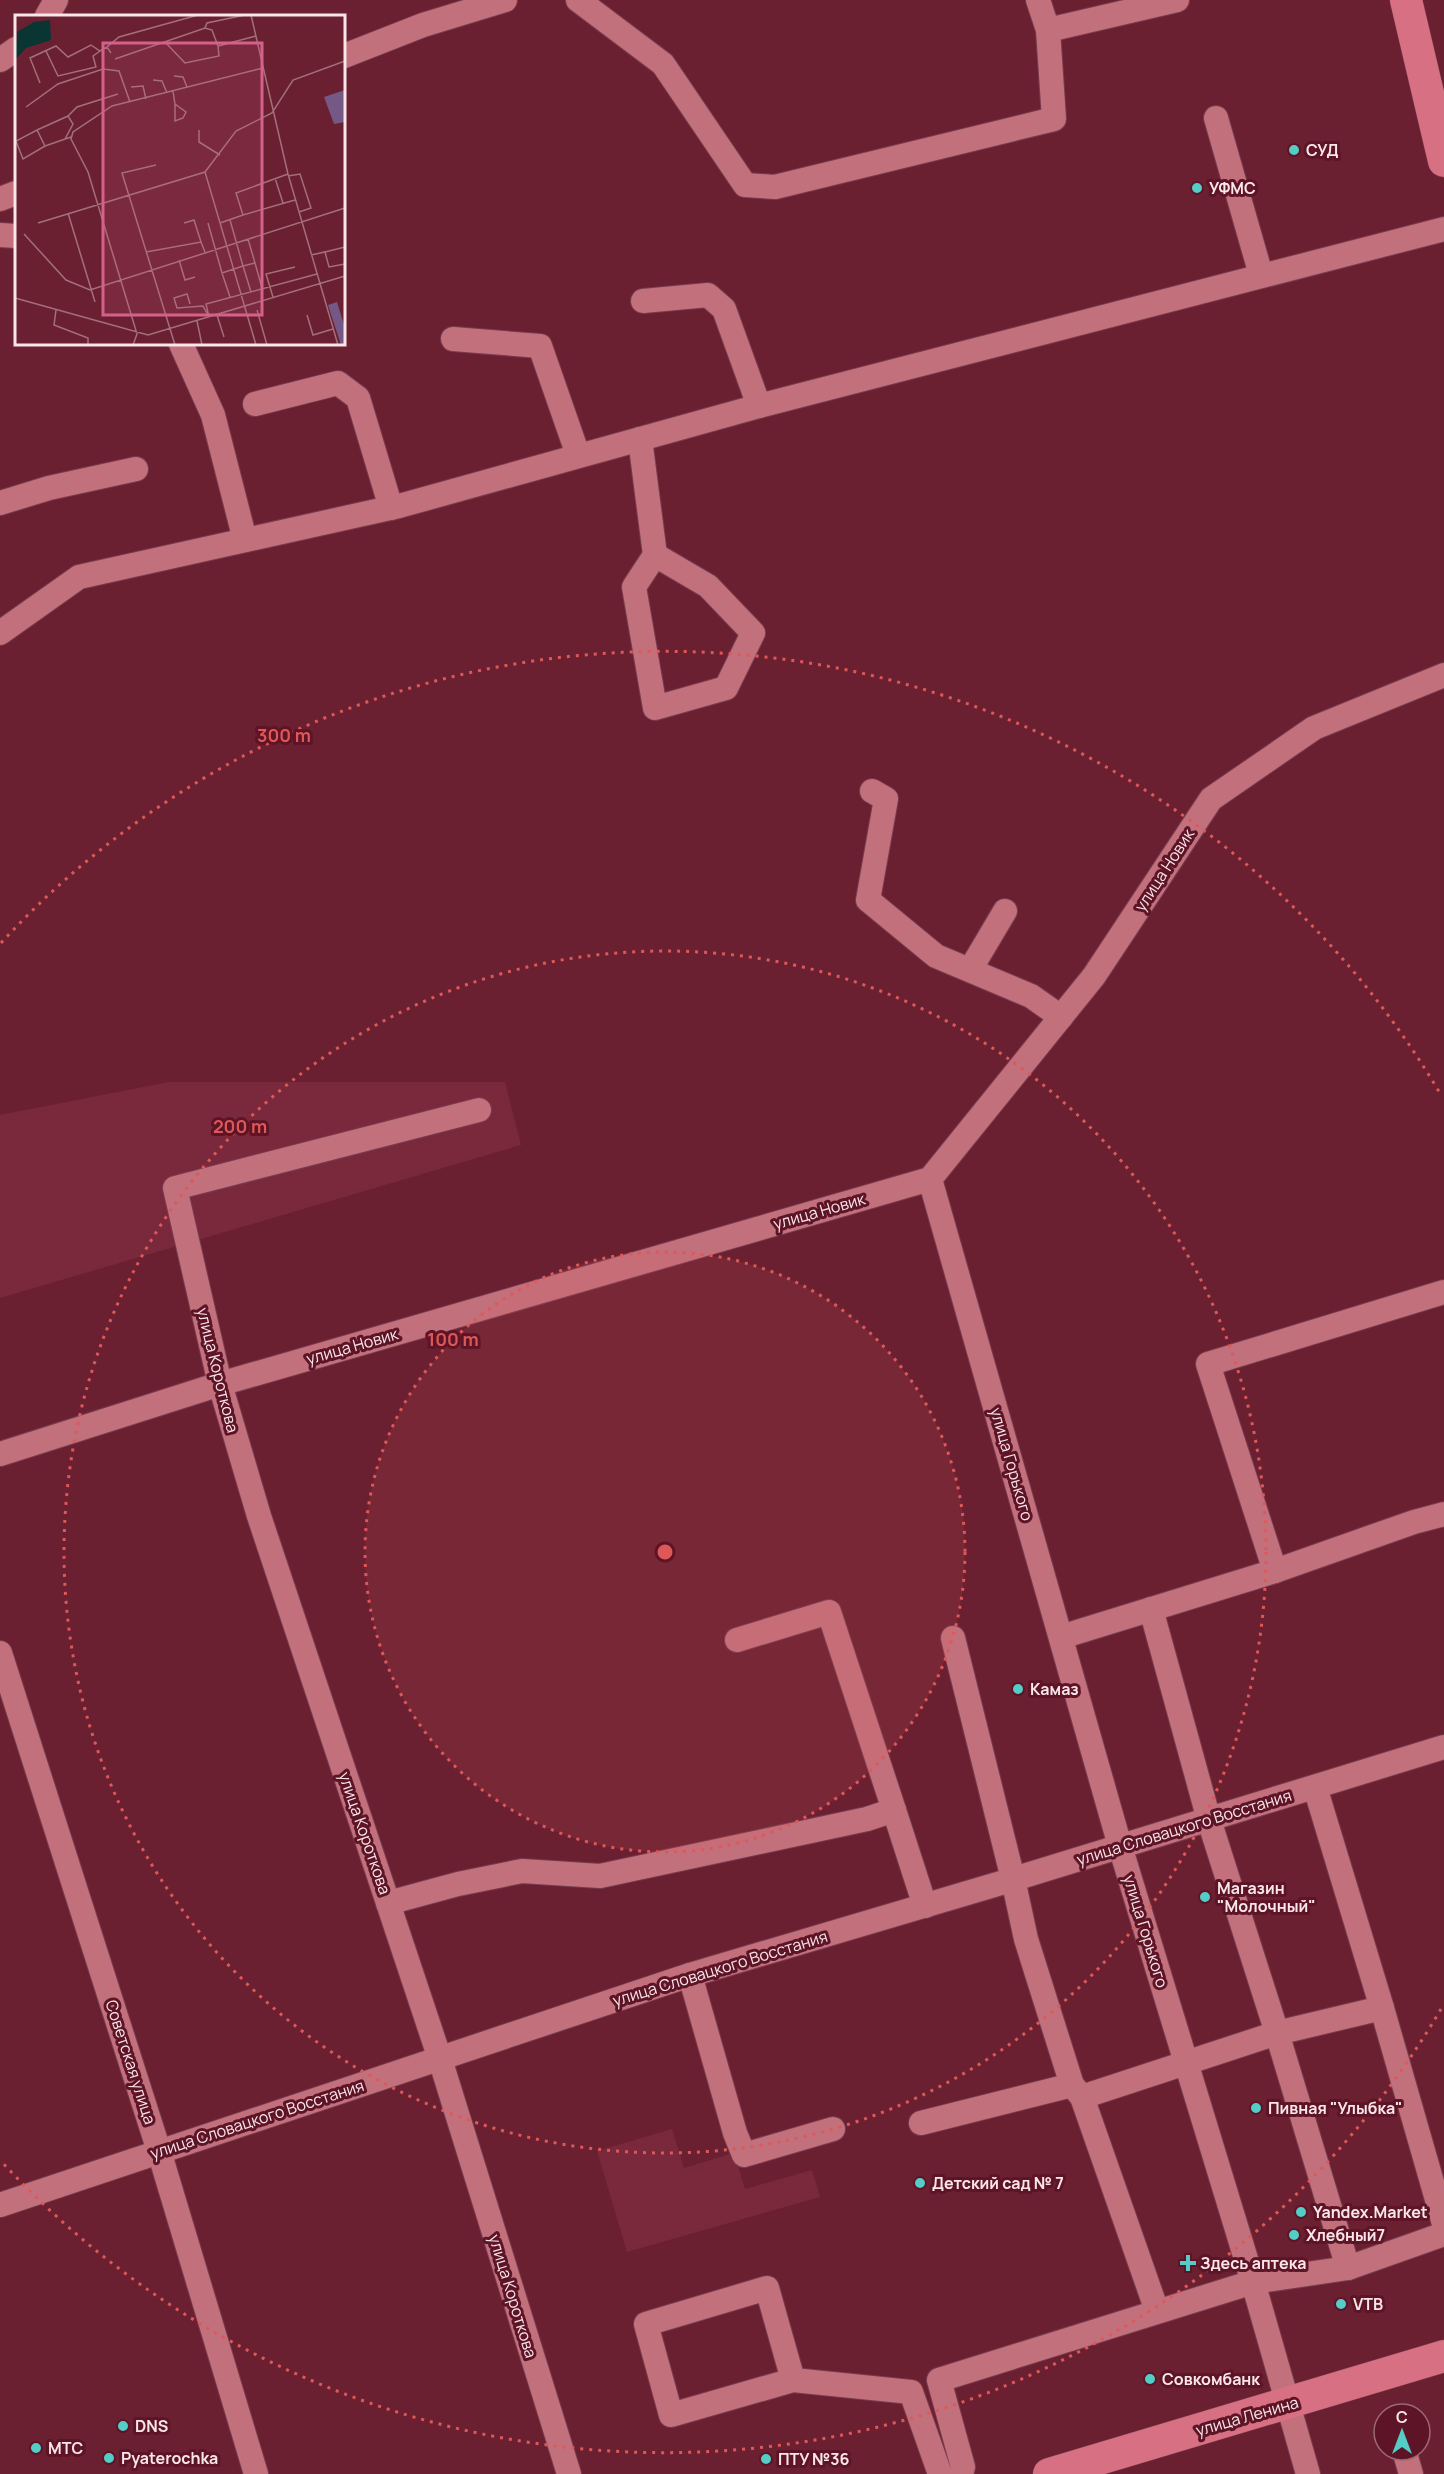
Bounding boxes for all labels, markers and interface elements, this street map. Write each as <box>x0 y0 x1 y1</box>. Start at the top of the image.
inset map <box>15 15 345 345</box>
place label: СУД <box>1306 139 1338 161</box>
marker: СУД <box>1287 143 1301 157</box>
place label: УФМС <box>1209 177 1256 199</box>
marker: УФМС <box>1190 181 1204 195</box>
text: 300 m <box>257 723 311 747</box>
street label: улица Новик <box>1129 824 1200 916</box>
text: 200 m <box>213 1114 267 1138</box>
street label: улица Новик <box>771 1187 868 1235</box>
street label: улица Короткова <box>192 1305 244 1435</box>
street label: улица Новик <box>304 1322 401 1370</box>
text: 100 m <box>427 1327 479 1351</box>
street label: улица Горького <box>985 1405 1039 1523</box>
centre of rings <box>655 1542 675 1562</box>
place label: Камаз <box>1030 1678 1079 1700</box>
marker: Камаз <box>1011 1682 1025 1696</box>
street label: улица Короткова <box>334 1769 396 1897</box>
street label: улица Словацкого Восстания <box>1074 1784 1294 1870</box>
street label: улица Горького <box>1118 1872 1174 1990</box>
place label: Магазин "Молочный" <box>1217 1877 1316 1917</box>
marker: Магазин "Молочный" <box>1198 1890 1212 1904</box>
street label: улица Словацкого Восстания <box>610 1925 830 2011</box>
street label: Советская улица <box>101 1997 161 2127</box>
street label: улица Словацкого Восстания <box>147 2074 367 2164</box>
place label: Пивная "Улыбка" <box>1268 2097 1402 2119</box>
marker: Пивная "Улыбка" <box>1249 2101 1263 2115</box>
place label: Детский сад № 7 <box>932 2172 1064 2194</box>
marker: Детский сад № 7 <box>913 2176 927 2190</box>
place label: Yandex.Market <box>1313 2201 1428 2223</box>
marker: Yandex.Market <box>1294 2205 1308 2219</box>
place label: Хлебный7 <box>1306 2224 1385 2246</box>
marker: Хлебный7 <box>1287 2228 1301 2242</box>
street label: улица Короткова <box>484 2231 542 2361</box>
place label: Здесь аптека <box>1200 2252 1307 2274</box>
marker: Здесь аптека <box>1181 2256 1195 2270</box>
place label: VTB <box>1353 2293 1383 2315</box>
marker: VTB <box>1334 2297 1348 2311</box>
place label: Совкомбанк <box>1162 2368 1260 2390</box>
marker: Совкомбанк <box>1143 2372 1157 2386</box>
street label: улица Ленина <box>1193 2391 1301 2441</box>
north arrow <box>1372 2402 1432 2462</box>
text: С <box>1396 2406 1408 2428</box>
place label: DNS <box>135 2415 168 2437</box>
marker: DNS <box>116 2419 130 2433</box>
place label: МТС <box>48 2437 83 2459</box>
marker: МТС <box>29 2441 43 2455</box>
place label: Pyaterochka <box>121 2447 218 2469</box>
place label: ПТУ №36 <box>778 2448 849 2470</box>
marker: Pyaterochka <box>102 2451 116 2465</box>
marker: ПТУ №36 <box>759 2452 773 2466</box>

